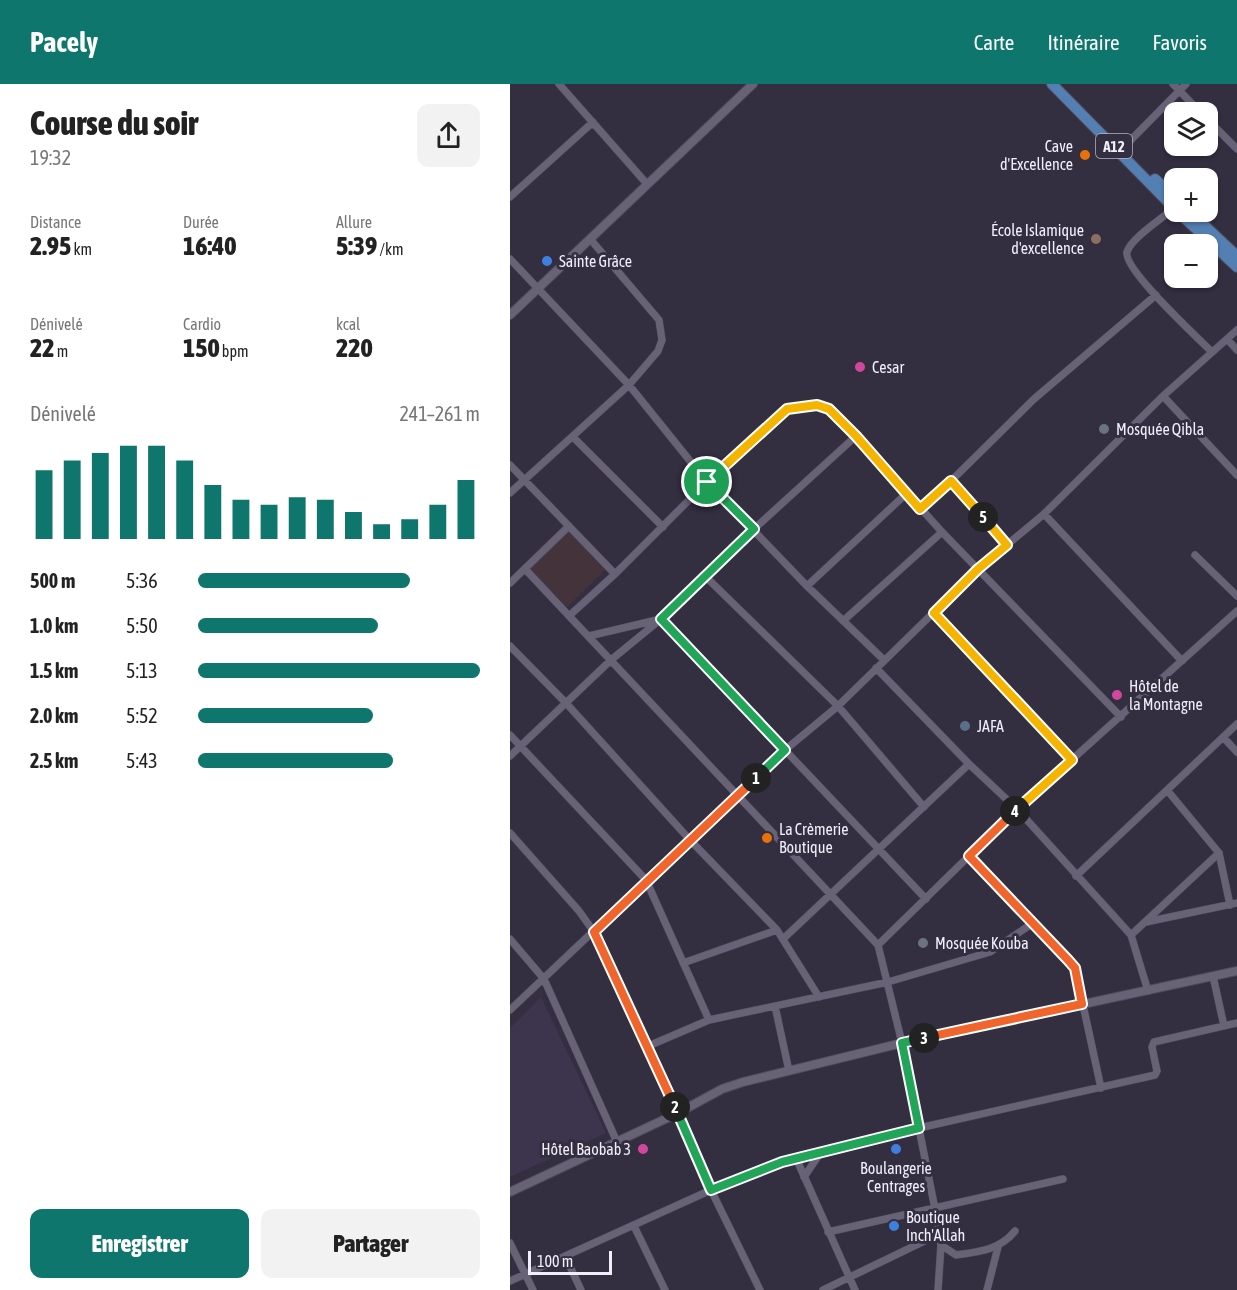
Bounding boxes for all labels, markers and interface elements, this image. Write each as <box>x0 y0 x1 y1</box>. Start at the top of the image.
text: Pacely <box>30 26 98 58</box>
text: Carte <box>974 30 1014 54</box>
text: Itinéraire <box>1047 30 1119 54</box>
text: Favoris <box>1152 30 1207 54</box>
map controls <box>1164 102 1218 288</box>
button: layers <box>1164 102 1218 156</box>
text: Course du soir <box>30 104 198 142</box>
button: share <box>417 104 480 167</box>
road number: A12 <box>1096 134 1132 158</box>
place label: Cave d'Excellence <box>1000 137 1073 173</box>
text: 19:32 <box>30 146 71 169</box>
marker: Cave d'Excellence <box>1078 148 1092 162</box>
button: + <box>1164 168 1218 222</box>
text: Distance <box>30 213 81 231</box>
text: Durée <box>183 213 219 231</box>
text: Allure <box>336 213 372 231</box>
place label: École Islamique d'excellence <box>991 221 1084 257</box>
text: 2.95 <box>30 231 71 261</box>
text: 16:40 <box>183 231 237 261</box>
text: 5:39 <box>336 231 377 261</box>
marker: École Islamique d'excellence <box>1089 232 1103 246</box>
button: − <box>1164 234 1218 288</box>
text: km <box>71 240 92 258</box>
text: /km <box>377 240 403 258</box>
place label: Sainte Grâce <box>559 252 632 270</box>
marker: Sainte Grâce <box>540 254 554 268</box>
text: Dénivelé <box>30 315 83 333</box>
text: Cardio <box>183 315 221 333</box>
text: kcal <box>336 315 360 333</box>
text: 22 <box>30 333 54 363</box>
text: 150 <box>183 333 220 363</box>
text: 220 <box>336 333 373 363</box>
text: m <box>54 342 68 360</box>
text: bpm <box>220 342 249 360</box>
place label: Cesar <box>872 358 905 376</box>
marker: Cesar <box>853 360 867 374</box>
text: Dénivelé <box>30 402 96 425</box>
text: 241–261 m <box>399 402 480 425</box>
place label: Mosquée Qibla <box>1116 420 1204 439</box>
marker: Mosquée Qibla <box>1097 422 1111 436</box>
pin <box>681 456 732 507</box>
icon: arrive <box>690 465 723 498</box>
pin: 5 <box>968 502 998 532</box>
text: 5 <box>979 508 987 526</box>
text: 500 m <box>30 569 75 592</box>
text: 5:36 <box>126 569 158 592</box>
text: 1.0 km <box>30 614 78 637</box>
text: 5:50 <box>126 614 158 637</box>
text: 1.5 km <box>30 659 78 682</box>
text: 5:13 <box>126 659 158 682</box>
place label: Hôtel de la Montagne <box>1129 677 1203 714</box>
marker: Hôtel de la Montagne <box>1110 688 1124 702</box>
text: 2.0 km <box>30 704 78 727</box>
text: 5:52 <box>126 704 158 727</box>
place label: JAFA <box>977 717 1004 735</box>
marker: JAFA <box>958 719 972 733</box>
text: 2.5 km <box>30 749 78 772</box>
text: 5:43 <box>126 749 158 772</box>
pin: 1 <box>741 763 771 793</box>
text: 1 <box>752 769 760 787</box>
pin: 4 <box>1000 796 1030 826</box>
text: 4 <box>1011 802 1019 820</box>
place label: La Crèmerie Boutique <box>779 820 848 857</box>
marker: La Crèmerie Boutique <box>760 831 774 845</box>
place label: Mosquée Kouba <box>935 934 1029 953</box>
marker: Mosquée Kouba <box>916 936 930 950</box>
pin: 3 <box>909 1023 939 1053</box>
text: 3 <box>920 1029 928 1047</box>
pin: 2 <box>660 1092 690 1122</box>
text: 2 <box>671 1098 679 1116</box>
place label: Hôtel Baobab 3 <box>541 1140 631 1158</box>
marker: Hôtel Baobab 3 <box>636 1142 650 1156</box>
marker: Boulangerie Centrages <box>889 1142 903 1156</box>
place label: Boulangerie Centrages <box>860 1159 932 1196</box>
place label: Boutique Inch'Allah <box>906 1208 965 1244</box>
button: Enregistrer <box>30 1209 249 1278</box>
button: Partager <box>261 1209 480 1278</box>
marker: Boutique Inch'Allah <box>887 1219 901 1233</box>
scale bar <box>528 1248 612 1276</box>
text: 100 m <box>537 1252 573 1270</box>

